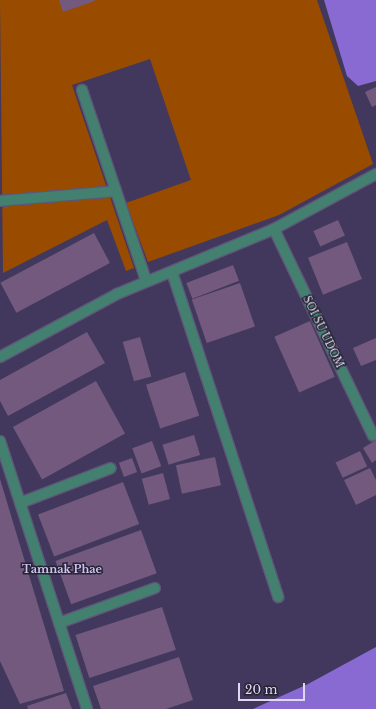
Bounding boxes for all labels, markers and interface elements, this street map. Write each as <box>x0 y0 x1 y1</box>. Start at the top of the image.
street label: SOI SU UDOM <box>300 294 346 370</box>
district label: Tamnak Phae <box>22 562 102 576</box>
scale bar <box>240 675 307 701</box>
text: 20 m <box>245 682 277 697</box>

